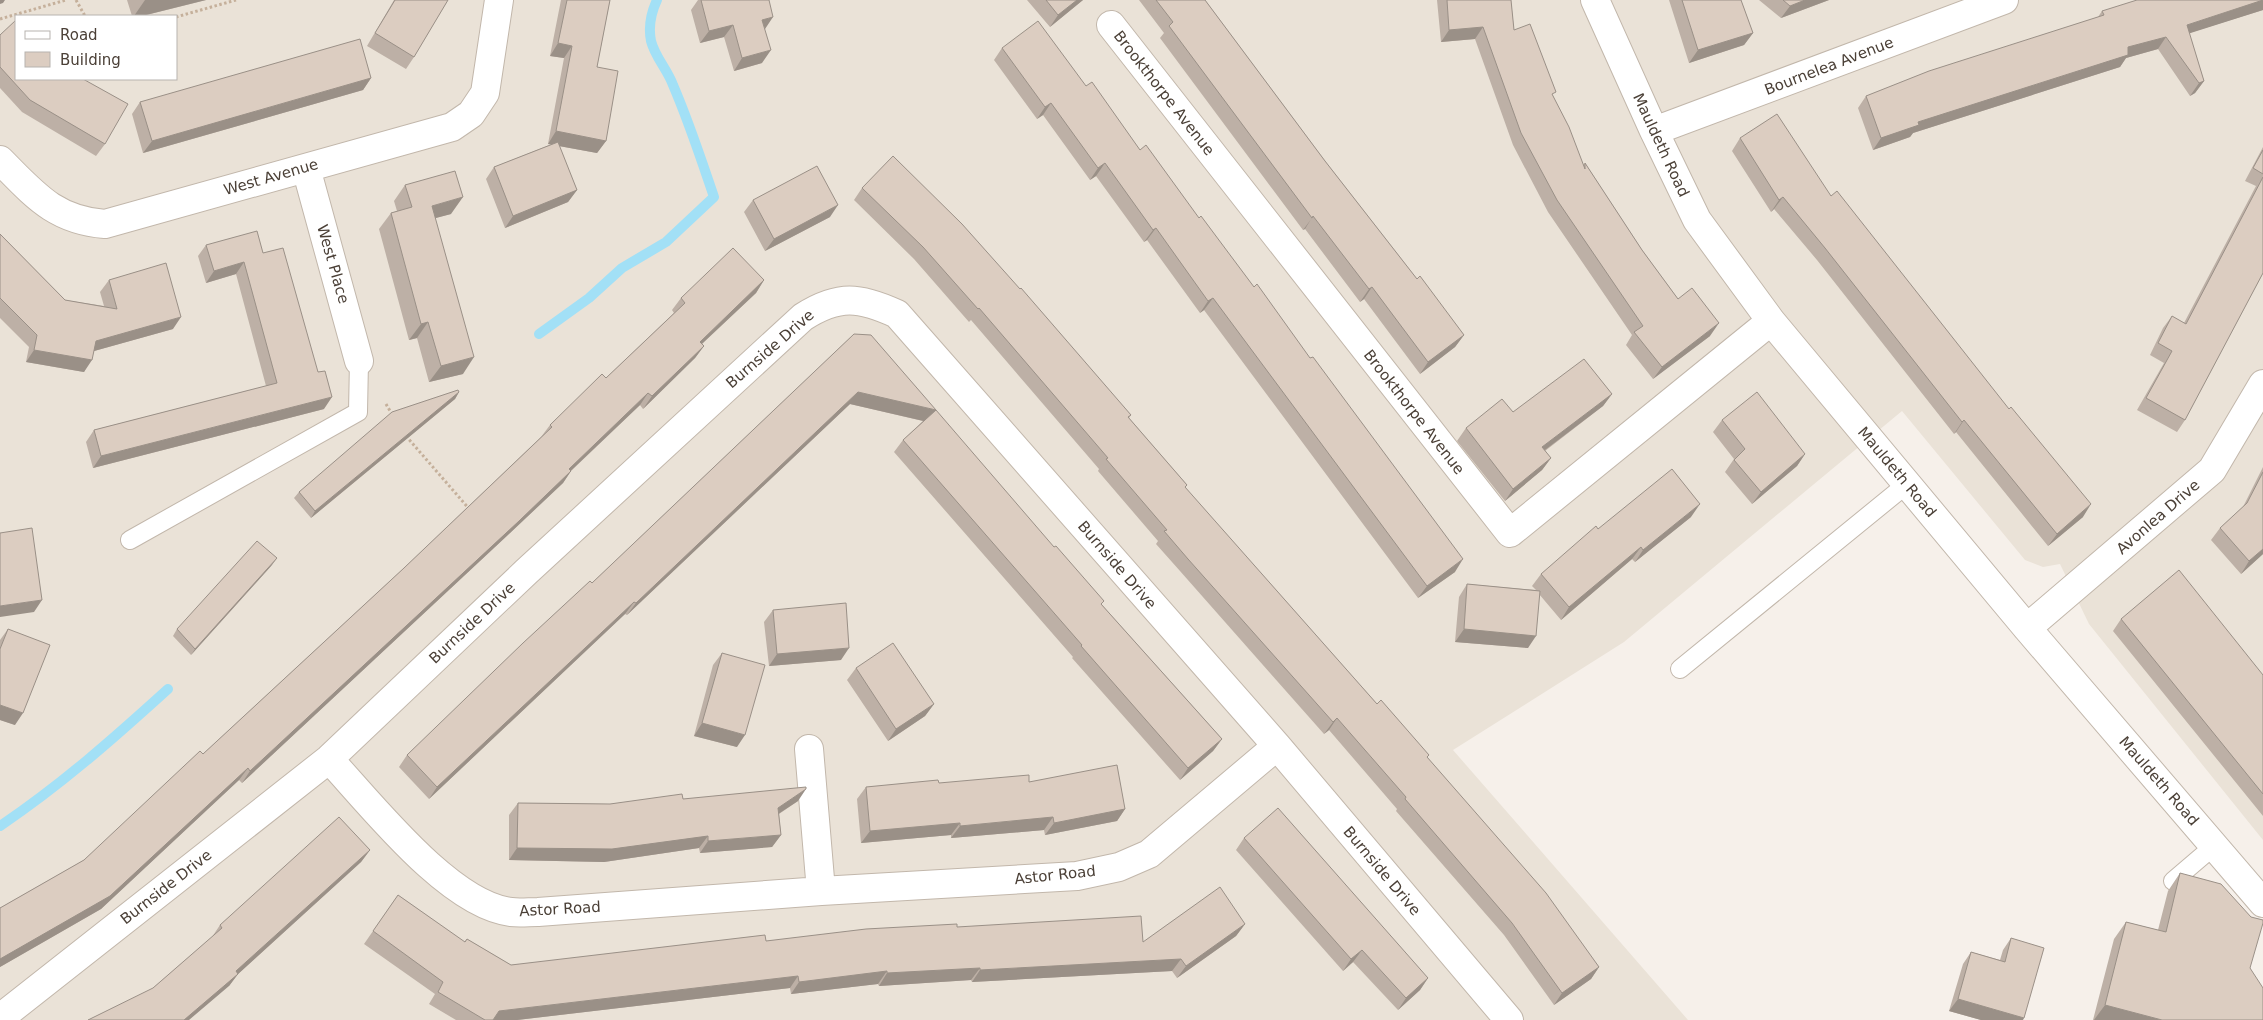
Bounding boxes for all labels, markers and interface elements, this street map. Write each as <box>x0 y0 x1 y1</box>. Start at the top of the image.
legend <box>15 15 178 80</box>
text: Road <box>60 26 98 44</box>
street label: Brookthorpe Avenue <box>1110 27 1218 159</box>
street label: Bournelea Avenue <box>1762 33 1896 99</box>
text: Building <box>60 51 121 69</box>
street label: Mauldeth Road <box>1629 90 1693 200</box>
street label: West Avenue <box>222 155 320 199</box>
street label: West Place <box>313 222 353 306</box>
street label: Burnside Drive <box>722 306 818 392</box>
street label: Brookthorpe Avenue <box>1360 346 1468 478</box>
street label: Mauldeth Road <box>1854 423 1940 521</box>
street label: Avonlea Drive <box>2113 476 2203 558</box>
street label: Burnside Drive <box>1074 517 1160 613</box>
street label: Burnside Drive <box>425 579 519 667</box>
street label: Mauldeth Road <box>2115 733 2203 829</box>
street label: Burnside Drive <box>1340 823 1424 919</box>
street label: Burnside Drive <box>117 846 215 928</box>
street label: Astor Road <box>1013 862 1097 888</box>
street label: Astor Road <box>519 898 601 920</box>

